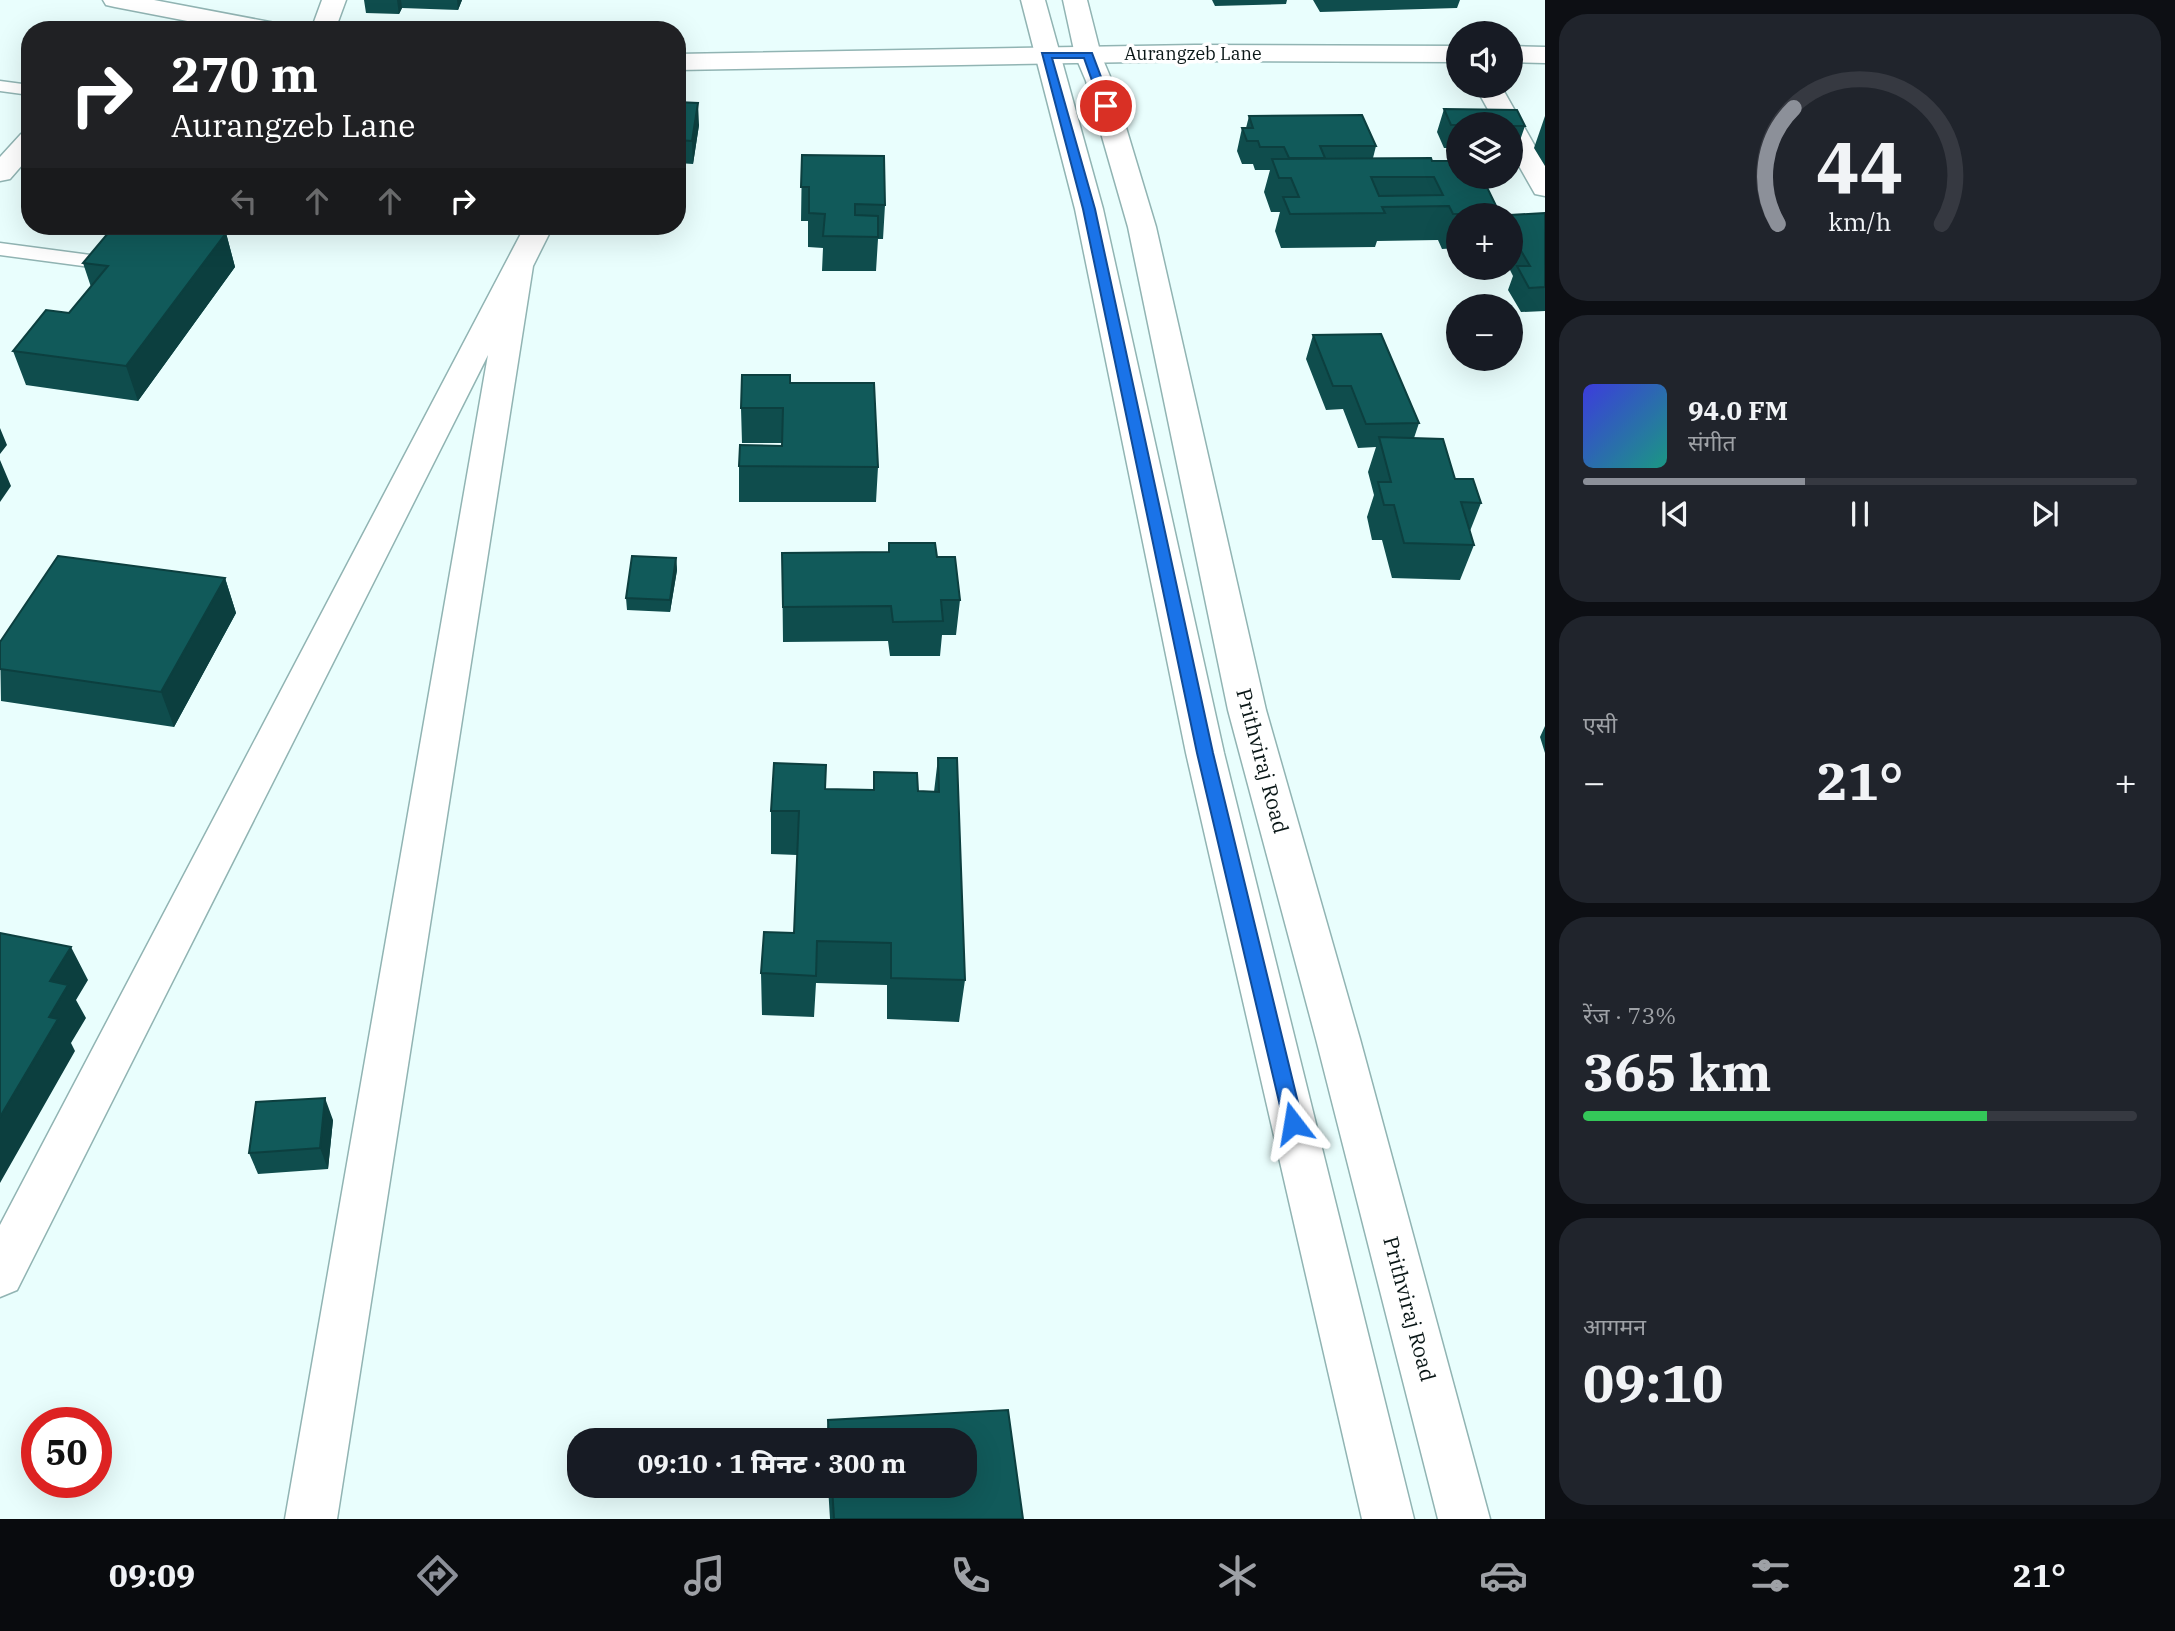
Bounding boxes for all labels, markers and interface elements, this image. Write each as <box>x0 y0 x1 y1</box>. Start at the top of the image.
map controls <box>1446 21 1523 371</box>
button: sound <box>1446 21 1523 98</box>
text: 270 m <box>171 42 318 105</box>
street label: Aurangzeb Lane <box>1124 42 1262 65</box>
icon: right <box>56 49 147 140</box>
pin <box>1076 76 1136 136</box>
icon: arrive <box>1087 87 1125 125</box>
text: Aurangzeb Lane <box>171 104 415 146</box>
button: layers <box>1446 112 1523 189</box>
text: 44 <box>1816 119 1904 214</box>
icon: left <box>225 182 263 220</box>
icon: ahead <box>298 182 336 220</box>
icon: ahead <box>371 182 409 220</box>
icon: right <box>444 182 482 220</box>
button: + <box>1446 203 1523 280</box>
text: km/h <box>1828 204 1892 237</box>
button: − <box>1446 294 1523 371</box>
text: 94.0 FM <box>1688 393 1788 427</box>
text: संगीत <box>1688 427 1736 457</box>
icon: previous <box>1656 495 1694 533</box>
icon: pause <box>1841 495 1879 533</box>
icon: next <box>2026 495 2064 533</box>
street label: Prithviraj Road <box>1230 685 1296 837</box>
text: एसी <box>1583 709 1617 739</box>
text: 21° <box>1817 747 1903 814</box>
text: − <box>1583 757 1606 806</box>
text: + <box>2114 757 2137 806</box>
text: रेंज · 73% <box>1583 1000 1676 1030</box>
text: 365 km <box>1583 1038 1772 1105</box>
position arrow <box>1256 1086 1330 1160</box>
street label: Prithviraj Road <box>1377 1233 1443 1385</box>
text: आगमन <box>1583 1311 1646 1341</box>
text: 09:10 <box>1583 1349 1724 1416</box>
speed limit sign: 50 <box>21 1407 112 1498</box>
text: 09:10 · 1 मिनट · 300 m <box>638 1446 906 1480</box>
icon: directions <box>413 1551 462 1600</box>
icon: music <box>680 1551 729 1600</box>
icon: phone <box>946 1551 995 1600</box>
icon: climate <box>1213 1551 1262 1600</box>
icon: car <box>1479 1551 1528 1600</box>
icon: filters <box>1746 1551 1795 1600</box>
text: 09:09 <box>109 1554 195 1596</box>
text: 21° <box>2013 1554 2066 1596</box>

